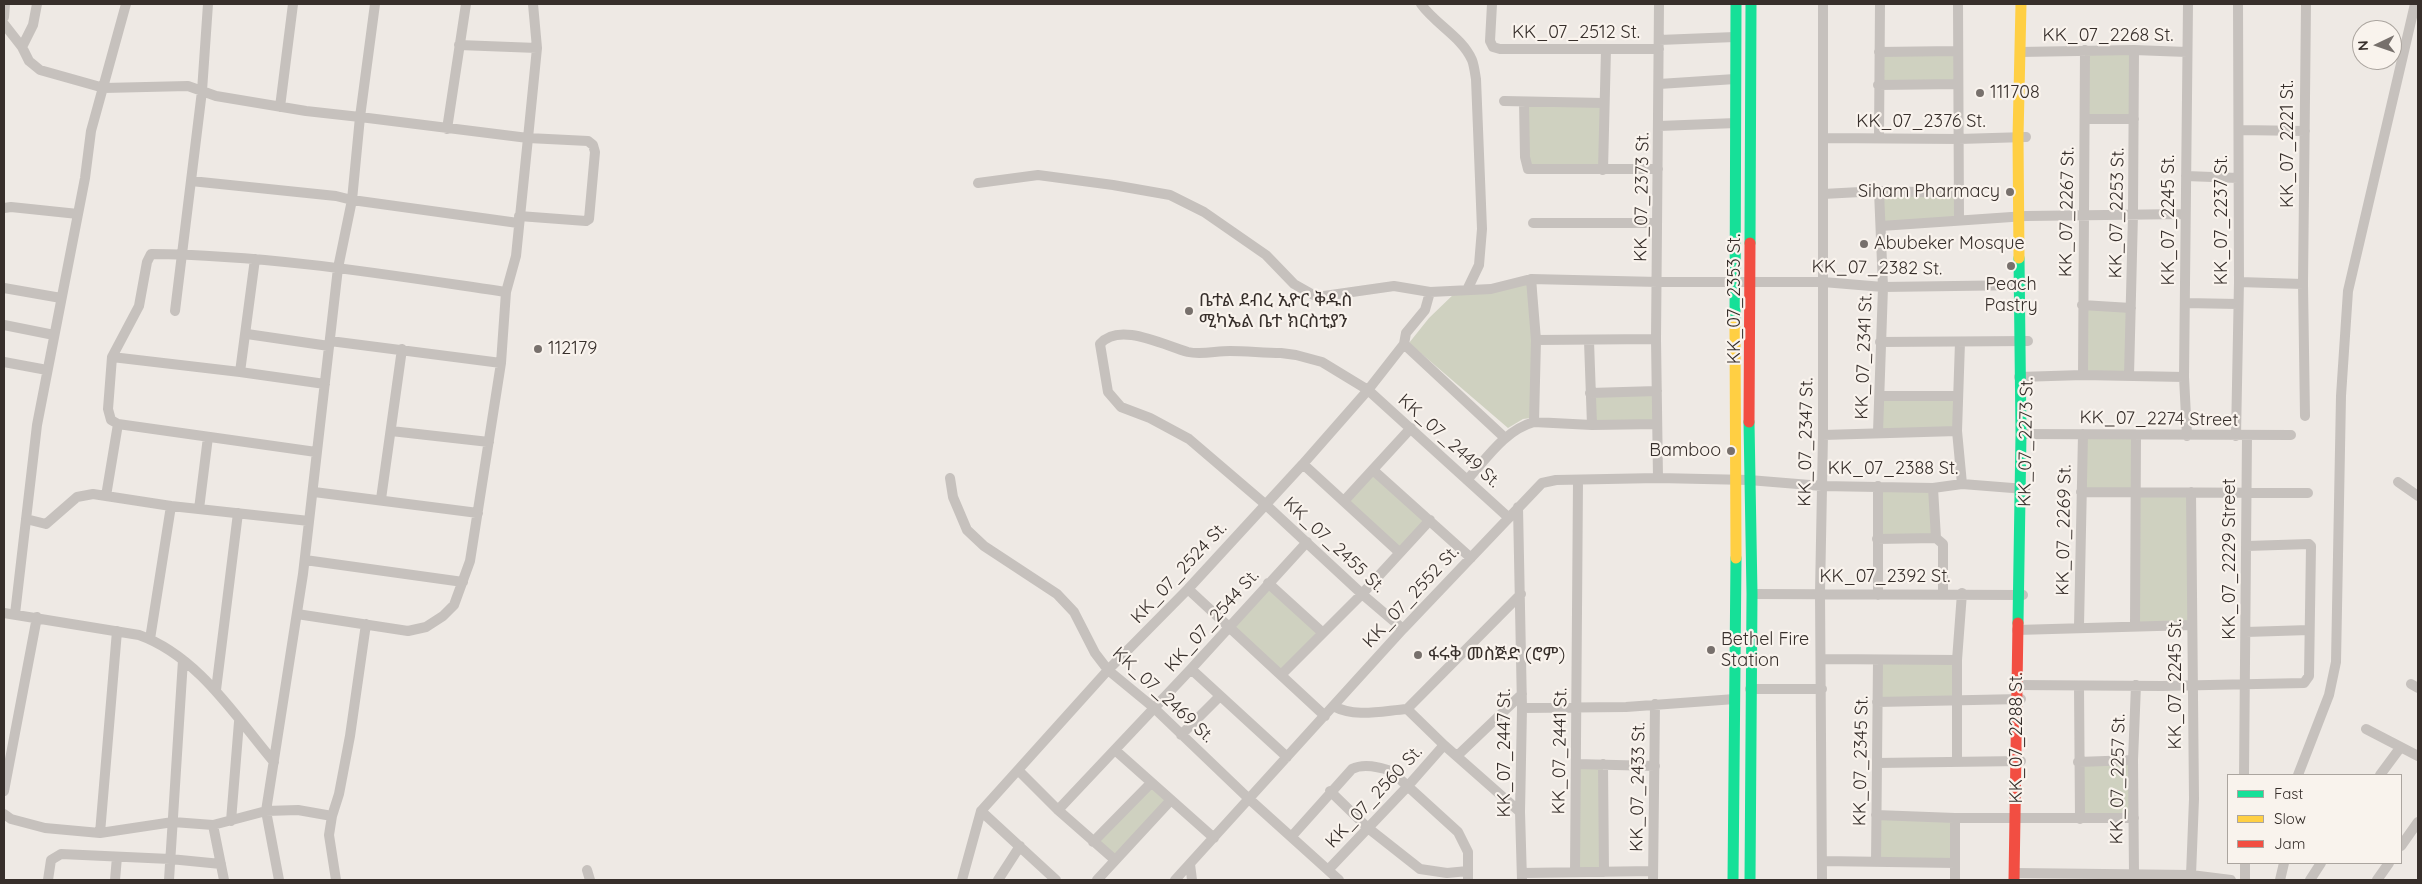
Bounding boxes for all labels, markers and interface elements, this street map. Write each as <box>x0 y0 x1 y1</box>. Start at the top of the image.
north arrow <box>2352 20 2402 70</box>
street label: KK_07_2512 St. <box>1512 22 1640 44</box>
street label: KK_07_2268 St. <box>2042 25 2174 47</box>
text: N <box>2354 40 2372 51</box>
street label: KK_07_2221 St. <box>2277 80 2299 208</box>
place label: 111708 <box>1990 82 2040 104</box>
marker: 111708 <box>1974 87 1986 99</box>
street label: KK_07_2376 St. <box>1856 111 1986 133</box>
street label: KK_07_2373 St. <box>1630 132 1654 262</box>
street label: KK_07_2267 St. <box>2055 147 2079 277</box>
street label: KK_07_2253 St. <box>2105 147 2129 279</box>
street label: KK_07_2245 St. <box>2158 155 2180 285</box>
street label: KK_07_2237 St. <box>2211 155 2233 285</box>
place label: Siham Pharmacy <box>1858 181 2000 203</box>
marker: Siham Pharmacy <box>2004 186 2016 198</box>
place label: Abubeker Mosque <box>1874 233 2025 255</box>
street label: KK_07_2353 St. <box>1724 234 1746 364</box>
marker: Abubeker Mosque <box>1858 238 1870 250</box>
street label: KK_07_2382 St. <box>1811 256 1943 280</box>
marker: Peach Pastry <box>2005 260 2017 272</box>
place label: Peach Pastry <box>1984 274 2038 316</box>
place label: ቤተል ደብረ ኢዮር ቅዱስ ሚካኤል ቤተ ክርስቲያን <box>1199 290 1352 332</box>
street label: KK_07_2341 St. <box>1851 292 1877 420</box>
marker: ቤተል ደብረ ኢዮር ቅዱስ ሚካኤል ቤተ ክርስቲያን <box>1183 305 1195 317</box>
place label: 112179 <box>548 338 597 360</box>
marker: 112179 <box>532 343 544 355</box>
street label: KK_07_2347 St. <box>1794 377 1818 507</box>
street label: KK_07_2273 St. <box>2014 377 2038 507</box>
street label: KK_07_2449 St. <box>1393 389 1505 493</box>
street label: KK_07_2274 Street <box>2079 407 2239 431</box>
place label: Bamboo <box>1649 440 1721 462</box>
marker: Bamboo <box>1725 445 1737 457</box>
street label: KK_07_2388 St. <box>1828 458 1958 480</box>
street label: KK_07_2269 St. <box>2052 464 2076 596</box>
street label: KK_07_2229 Street <box>2219 478 2241 640</box>
street label: KK_07_2455 St. <box>1279 493 1389 597</box>
street label: KK_07_2524 St. <box>1127 518 1231 628</box>
street label: KK_07_2552 St. <box>1358 542 1464 652</box>
street label: KK_07_2544 St. <box>1160 565 1264 677</box>
street label: KK_07_2392 St. <box>1819 566 1951 588</box>
street label: KK_07_2245 St. <box>2165 619 2187 749</box>
place label: Bethel Fire Station <box>1721 629 1809 672</box>
street label: KK_07_2469 St. <box>1108 643 1218 747</box>
place label: ፋሩቅ መስጅድ (ሮም) <box>1428 644 1565 666</box>
marker: Bethel Fire Station <box>1705 644 1717 656</box>
marker: ፋሩቅ መስጅድ (ሮም) <box>1412 649 1424 661</box>
street label: KK_07_2288 St. <box>2006 672 2028 804</box>
street label: KK_07_2441 St. <box>1548 687 1572 815</box>
street label: KK_07_2447 St. <box>1494 688 1516 818</box>
street label: KK_07_2345 St. <box>1849 696 1873 826</box>
street label: KK_07_2257 St. <box>2106 713 2130 845</box>
street label: KK_07_2433 St. <box>1626 722 1650 852</box>
street label: KK_07_2560 St. <box>1321 741 1427 853</box>
legend <box>2227 774 2402 864</box>
text: Fast <box>2274 784 2303 803</box>
text: Slow <box>2274 809 2306 828</box>
text: Jam <box>2274 834 2305 853</box>

